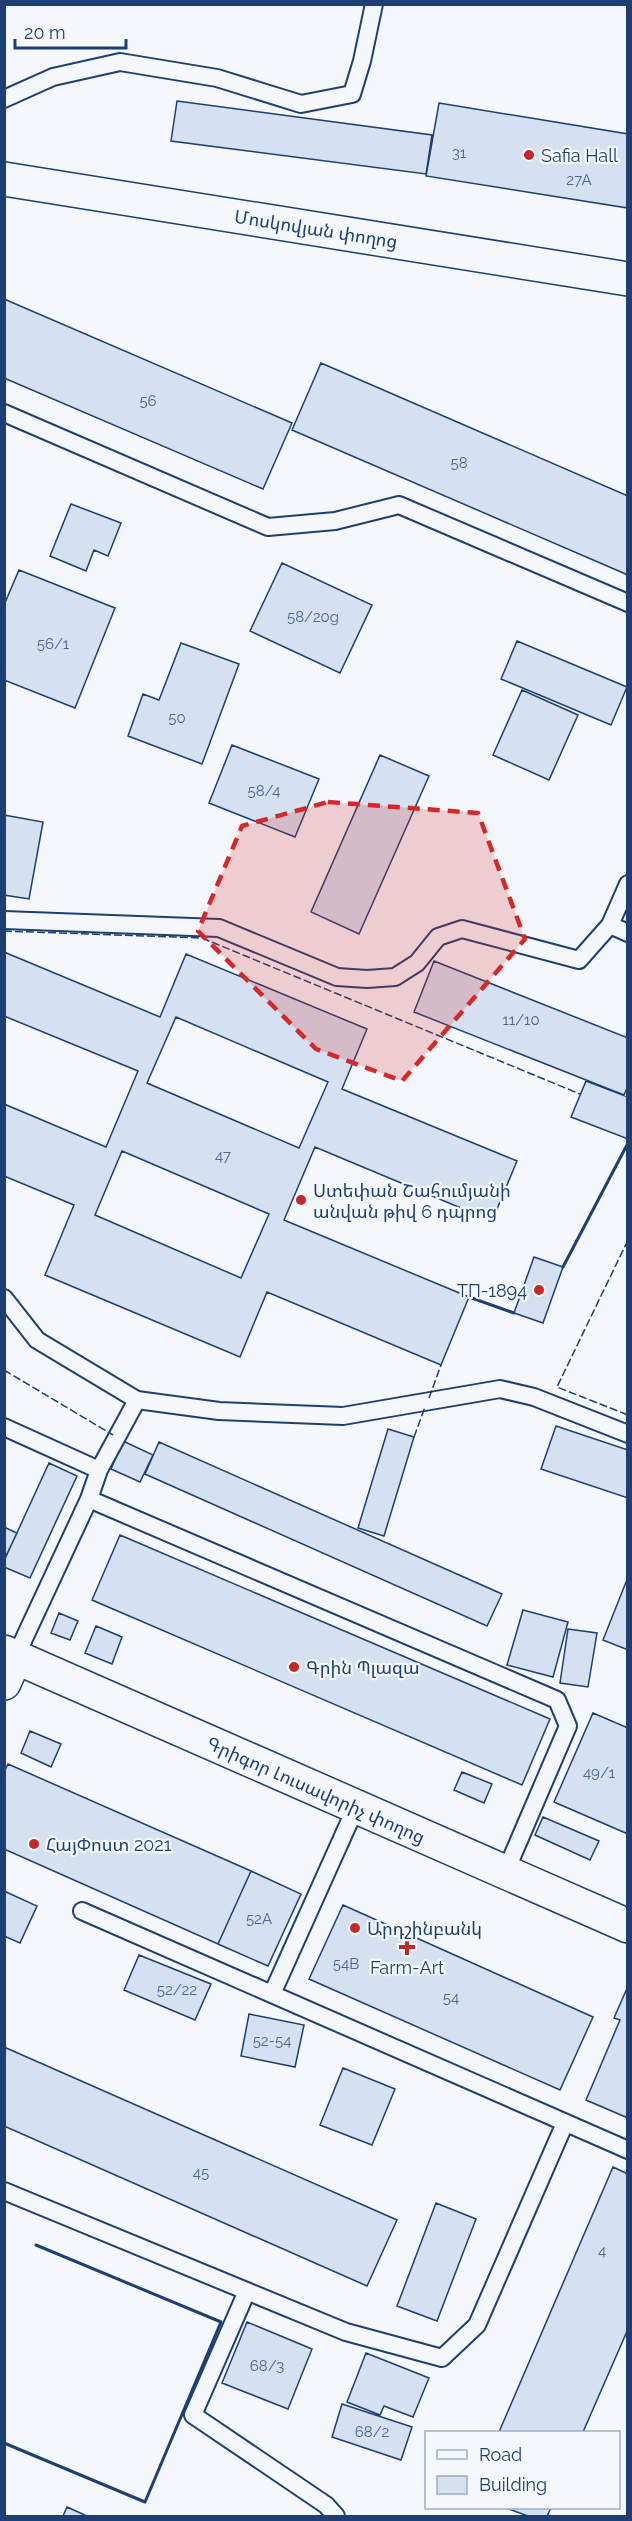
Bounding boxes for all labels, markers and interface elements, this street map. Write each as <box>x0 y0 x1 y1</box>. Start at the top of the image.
scale bar <box>15 12 126 50</box>
text: 20 m <box>24 22 66 43</box>
house number: 31 <box>452 144 467 162</box>
place label: Safia Hall <box>541 145 618 166</box>
marker: Safia Hall <box>522 148 536 162</box>
house number: 27A <box>566 171 592 189</box>
street label: Մոսկովյան փողոց <box>233 206 399 252</box>
house number: 56 <box>139 392 157 410</box>
house number: 58 <box>450 454 468 472</box>
house number: 58/20g <box>287 608 339 626</box>
house number: 56/1 <box>37 635 70 653</box>
house number: 50 <box>168 709 186 727</box>
house number: 58/4 <box>248 782 280 800</box>
house number: 11/10 <box>502 1011 540 1029</box>
house number: 47 <box>215 1147 231 1165</box>
place label: Ստեփան Շահումյանի անվան թիվ 6 դպրոց <box>313 1180 511 1222</box>
marker: Ստեփան Շահումյանի անվան թիվ 6 դպրոց <box>294 1193 308 1207</box>
place label: ТП-1894 <box>457 1280 527 1301</box>
marker: ТП-1894 <box>532 1283 546 1297</box>
place label: Գրին Պլազա <box>306 1657 419 1678</box>
marker: Գրին Պլազա <box>287 1660 301 1674</box>
street label: Գրիգոր Լուսավորիչ փողոց <box>204 1732 428 1848</box>
house number: 49/1 <box>583 1764 616 1782</box>
place label: ՀայՓոստ 2021 <box>46 1834 172 1855</box>
marker: ՀայՓոստ 2021 <box>27 1837 41 1851</box>
house number: 52A <box>246 1910 272 1928</box>
place label: Արդշինբանկ <box>367 1918 482 1939</box>
marker: Արդշինբանկ <box>348 1921 362 1935</box>
marker: Farm-Art <box>400 1940 414 1954</box>
house number: 54B <box>333 1955 359 1973</box>
place label: Farm-Art <box>370 1957 444 1978</box>
house number: 52/22 <box>157 1981 197 1999</box>
house number: 54 <box>443 1989 459 2007</box>
house number: 52-54 <box>253 2032 291 2050</box>
house number: 45 <box>193 2164 209 2182</box>
house number: 4 <box>598 2242 606 2260</box>
house number: 68/3 <box>250 2357 284 2375</box>
house number: 68/2 <box>355 2423 389 2441</box>
legend <box>425 2431 620 2509</box>
text: Road <box>479 2444 522 2465</box>
text: Building <box>479 2474 547 2495</box>

